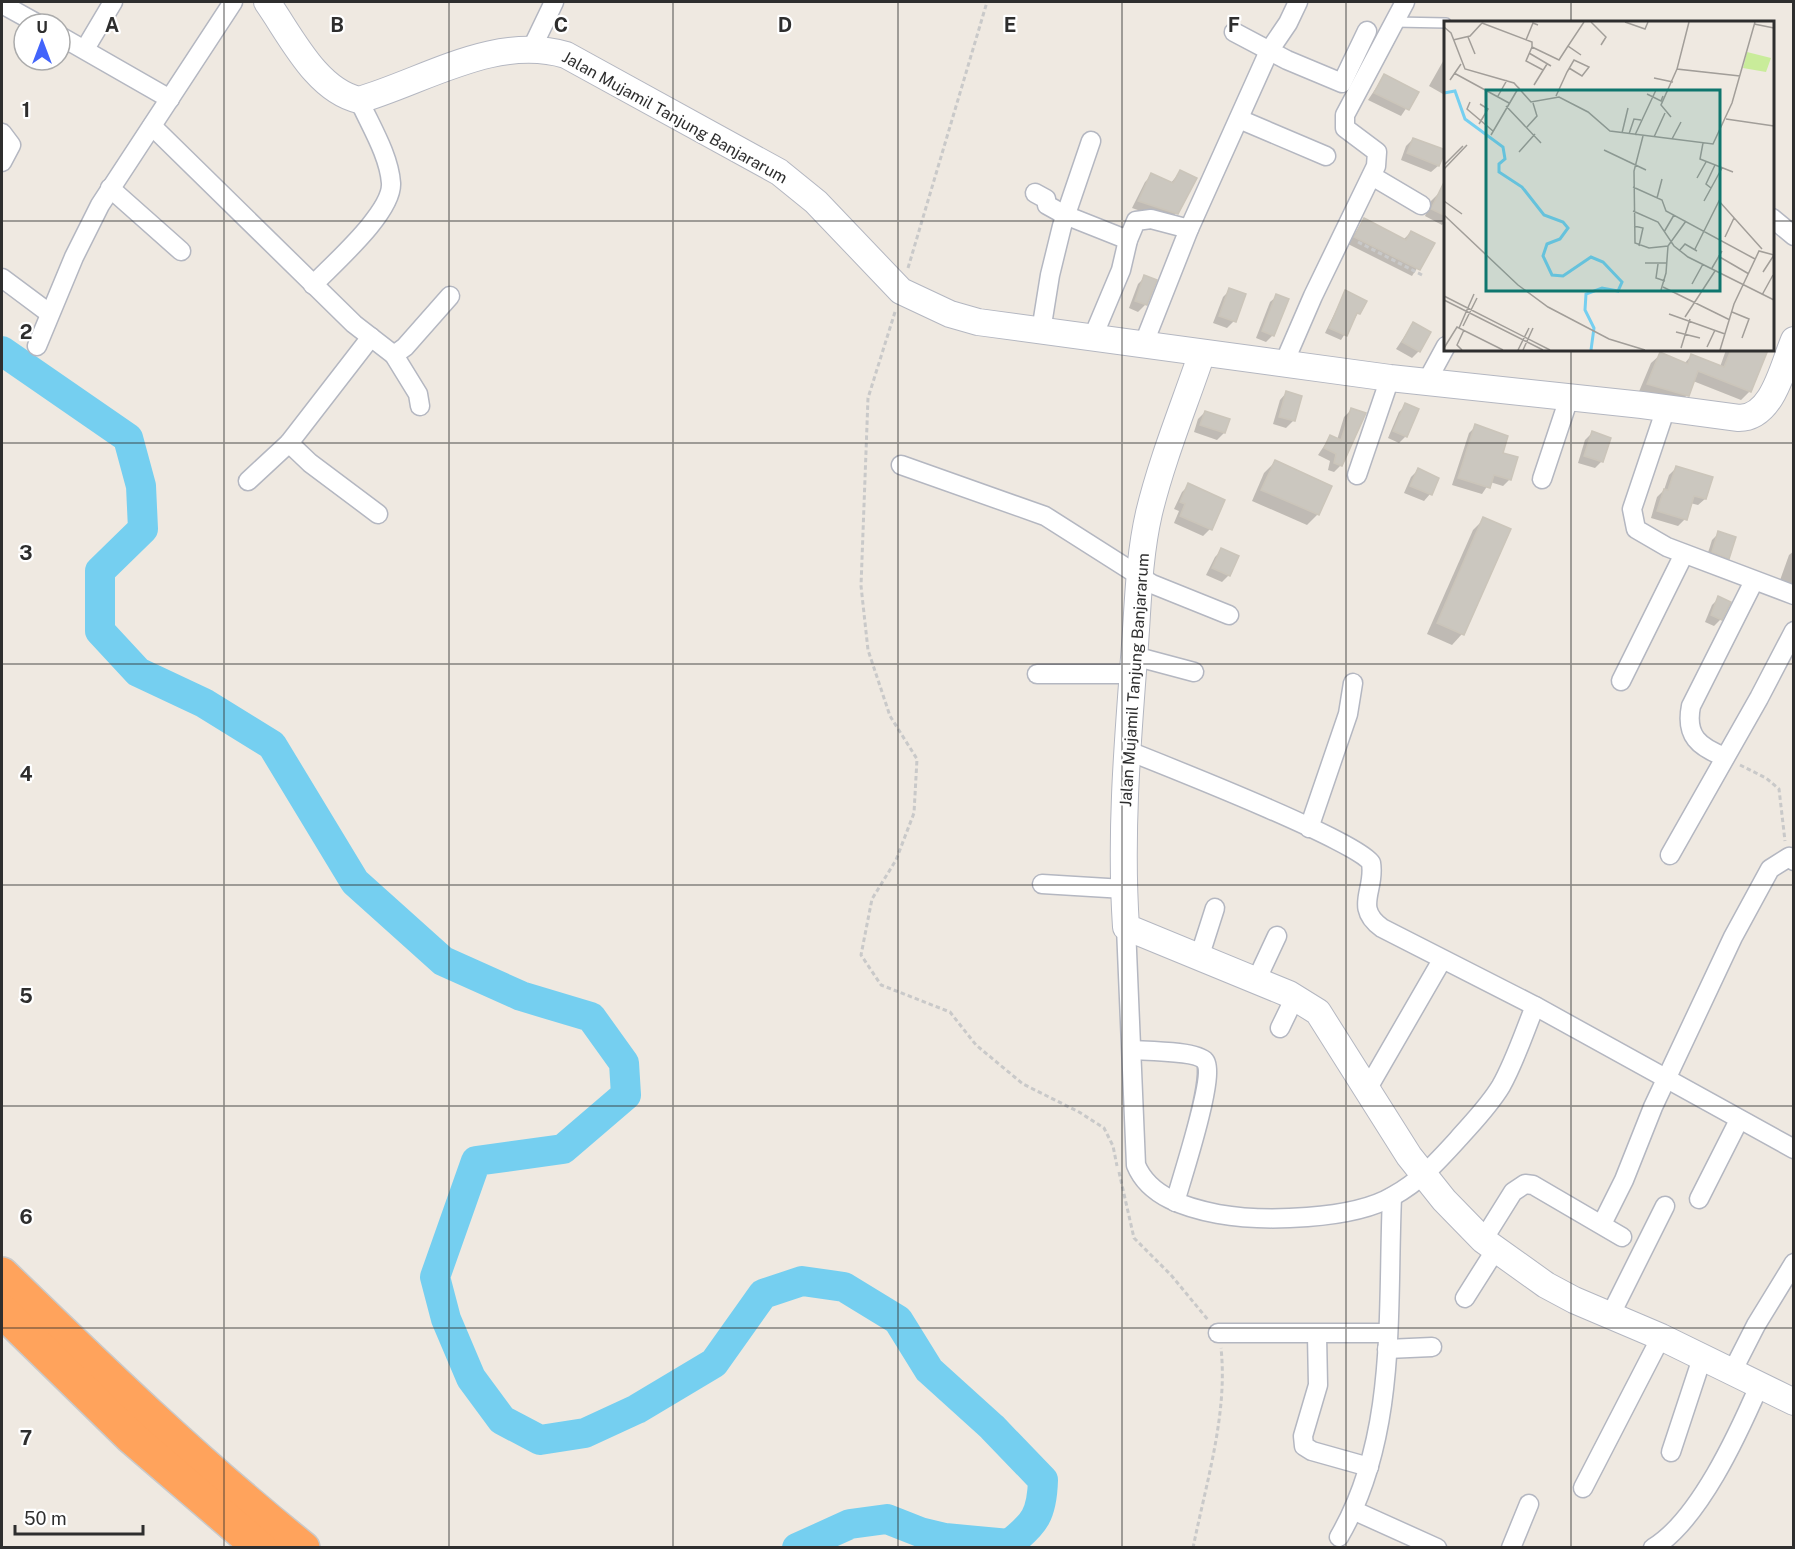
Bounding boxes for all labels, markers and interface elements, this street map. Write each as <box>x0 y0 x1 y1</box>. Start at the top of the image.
north arrow <box>12 12 72 72</box>
text: A <box>105 13 119 37</box>
text: B <box>330 13 344 37</box>
text: C <box>554 13 568 37</box>
text: D <box>778 13 792 37</box>
text: E <box>1004 13 1016 37</box>
text: F <box>1228 13 1240 37</box>
text: U <box>36 18 48 37</box>
inset map <box>1444 21 1774 351</box>
street label: Jalan Mujamil Tanjung Banjararum <box>559 47 791 187</box>
text: 1 <box>22 98 30 122</box>
text: 2 <box>20 320 32 344</box>
text: 3 <box>19 541 33 565</box>
street label: Jalan Mujamil Tanjung Banjararum <box>1116 552 1153 808</box>
text: 4 <box>19 762 33 786</box>
text: 5 <box>19 984 33 1008</box>
text: 6 <box>19 1205 33 1229</box>
text: 7 <box>20 1426 32 1450</box>
scale bar <box>15 1498 142 1536</box>
text: 50 m <box>24 1508 67 1529</box>

